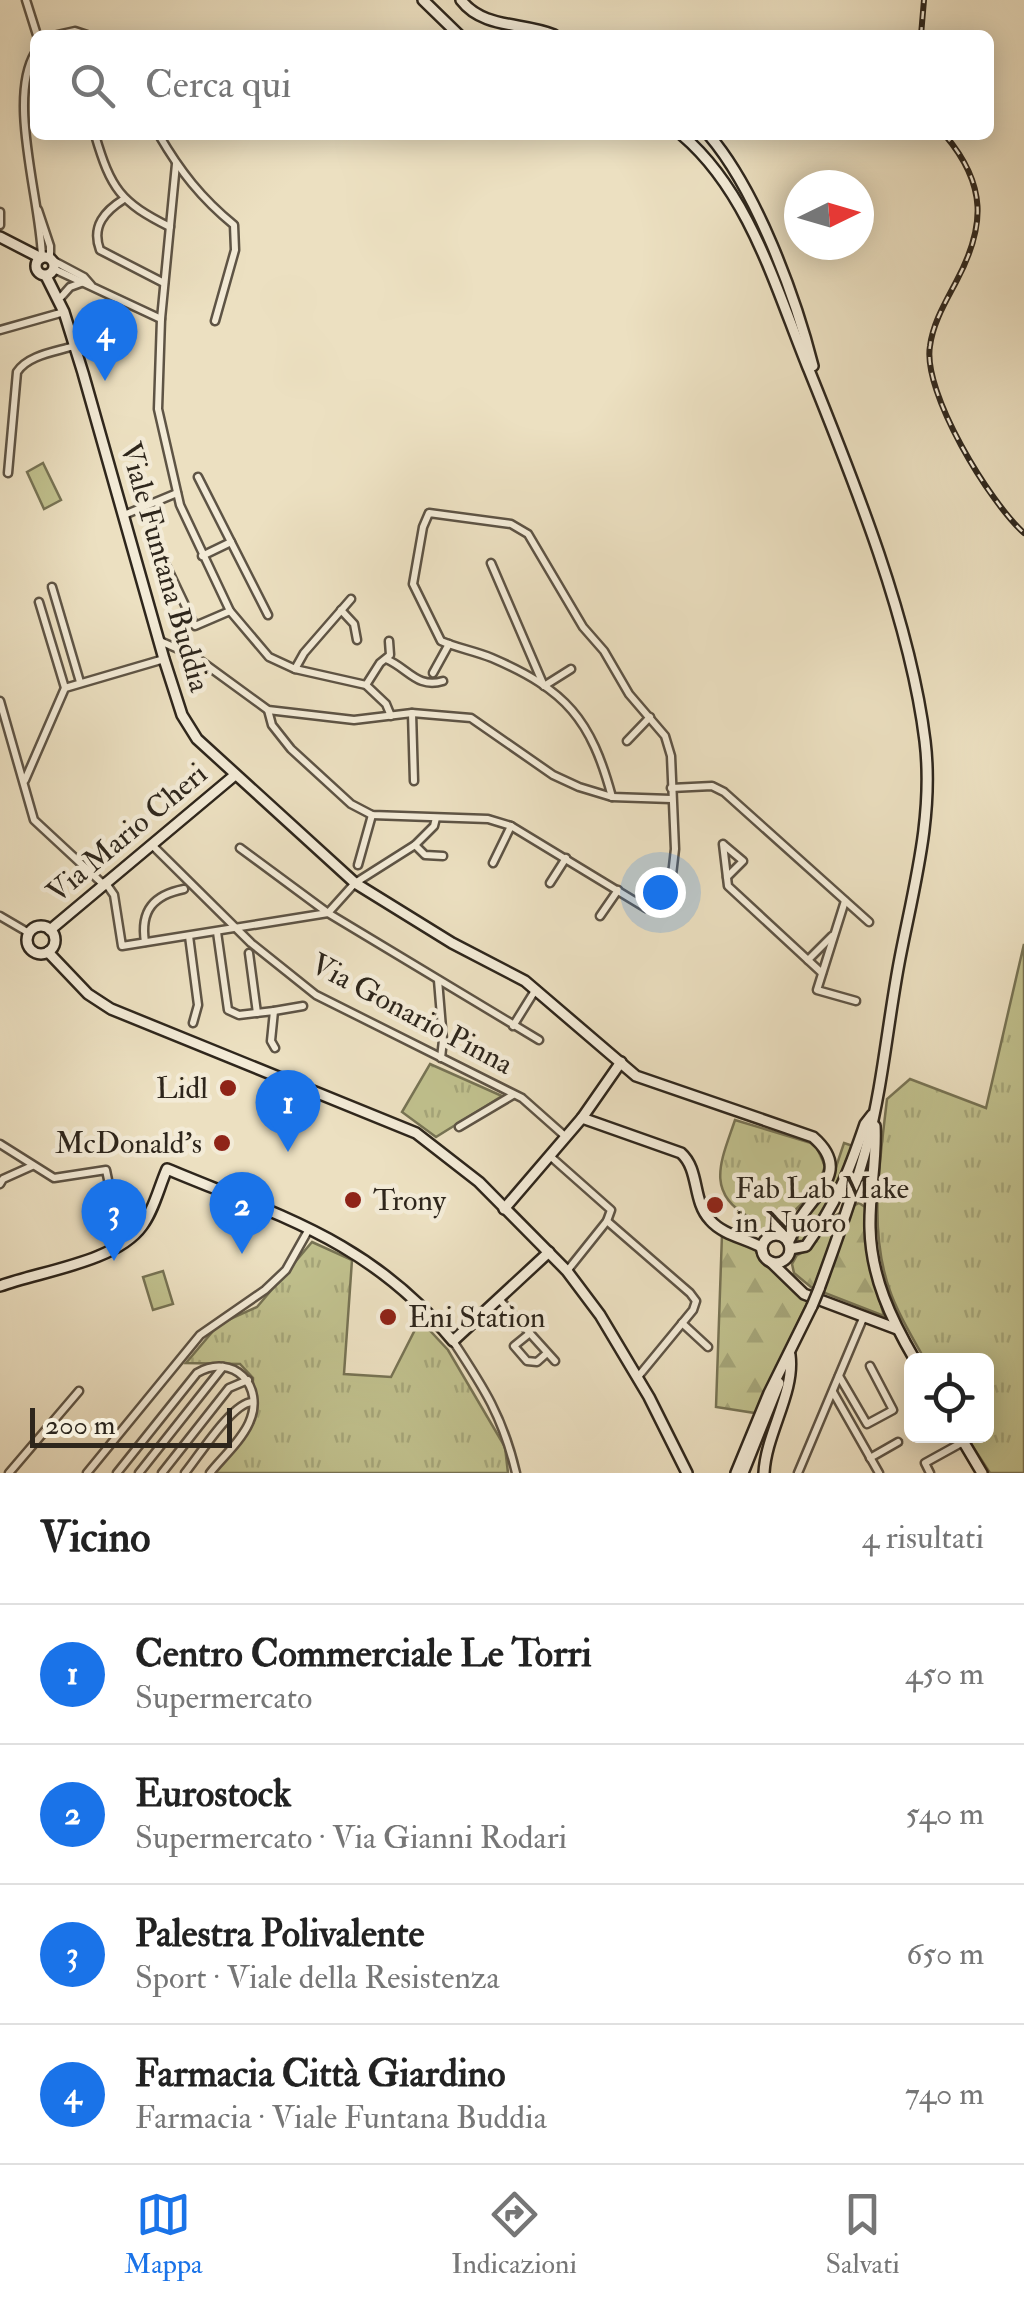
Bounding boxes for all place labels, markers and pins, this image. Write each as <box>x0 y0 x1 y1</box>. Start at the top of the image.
pin: 4 <box>72 298 138 381</box>
place label: Lidl <box>156 1070 208 1107</box>
pin: 1 <box>256 1070 320 1152</box>
marker: Lidl <box>217 1077 239 1099</box>
place label: McDonald's <box>55 1125 202 1162</box>
marker: McDonald's <box>211 1132 233 1154</box>
place label: Fab Lab Make in Nuoro <box>735 1170 909 1241</box>
pin: 2 <box>210 1172 274 1254</box>
pin: 3 <box>82 1178 146 1261</box>
place label: Trony <box>373 1182 447 1219</box>
marker: Trony <box>342 1189 364 1211</box>
marker: Fab Lab Make in Nuoro <box>704 1194 726 1216</box>
place label: Eni Station <box>408 1299 546 1336</box>
marker: Eni Station <box>377 1306 399 1328</box>

